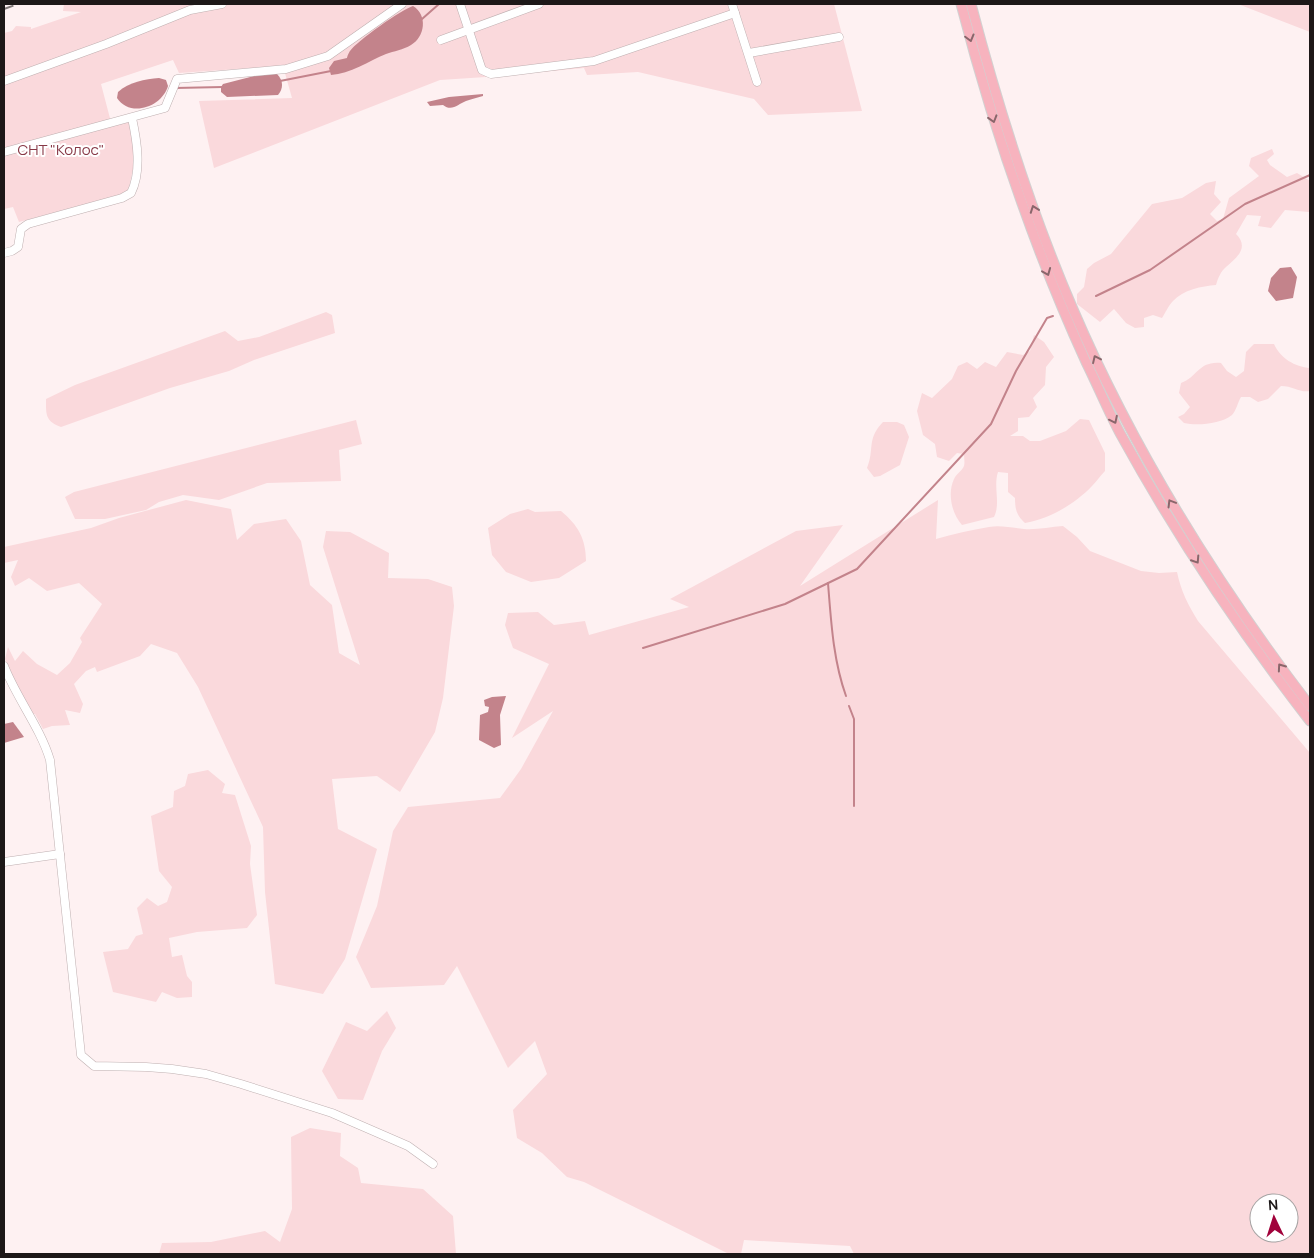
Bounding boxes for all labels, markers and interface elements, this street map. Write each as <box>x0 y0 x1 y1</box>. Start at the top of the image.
one-way arrow <box>964 34 975 42</box>
one-way arrow <box>987 114 997 123</box>
park label: СНТ "Колос" <box>18 139 104 160</box>
one-way arrow <box>1030 206 1040 214</box>
one-way arrow <box>1041 267 1051 276</box>
one-way arrow <box>1092 355 1102 364</box>
one-way arrow <box>1108 415 1118 424</box>
one-way arrow <box>1168 500 1178 509</box>
one-way arrow <box>1190 555 1199 564</box>
one-way arrow <box>1278 663 1287 673</box>
north arrow <box>1249 1193 1299 1243</box>
text: N <box>1267 1195 1279 1214</box>

